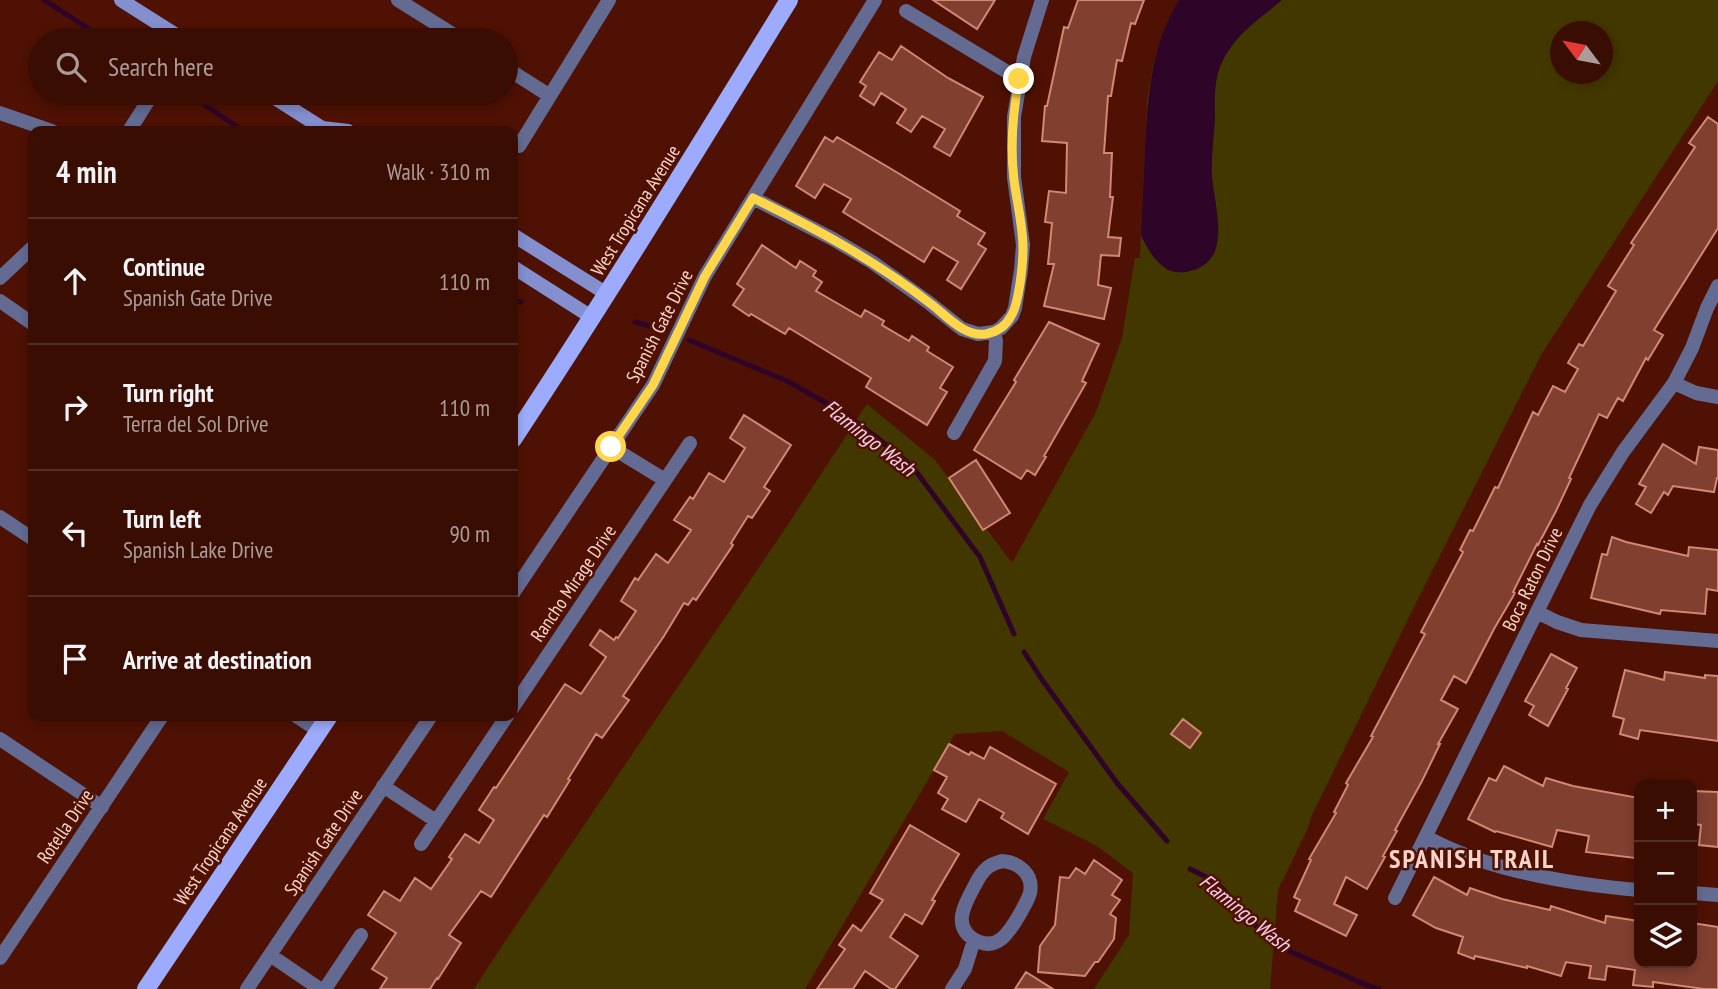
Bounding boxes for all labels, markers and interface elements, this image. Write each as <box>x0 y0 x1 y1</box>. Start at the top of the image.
north arrow <box>1550 21 1613 84</box>
search box <box>28 28 518 105</box>
icon: search <box>52 48 90 86</box>
text: Search here <box>108 50 214 83</box>
route end <box>1003 63 1034 94</box>
street label: West Tropicana Avenue <box>585 140 685 280</box>
text: 4 min <box>56 152 117 191</box>
text: Walk · 310 m <box>387 157 490 186</box>
text: Continue <box>123 250 205 283</box>
icon: ahead <box>56 262 94 300</box>
street label: Spanish Gate Drive <box>620 265 698 387</box>
text: 110 m <box>439 267 490 296</box>
text: Spanish Gate Drive <box>123 283 273 312</box>
text: Turn right <box>123 376 214 409</box>
icon: right <box>56 388 94 426</box>
text: 110 m <box>439 393 490 422</box>
water label: Flamingo Wash <box>818 393 922 483</box>
text: Terra del Sol Drive <box>123 409 269 438</box>
route start <box>595 431 626 462</box>
text: Turn left <box>123 502 201 535</box>
icon: left <box>56 514 94 552</box>
text: 90 m <box>449 519 490 548</box>
street label: Rancho Mirage Drive <box>525 520 621 646</box>
street label: Boca Raton Drive <box>1497 523 1567 635</box>
text: Spanish Lake Drive <box>123 535 273 564</box>
icon: arrive <box>56 640 94 678</box>
text: Arrive at destination <box>123 643 312 676</box>
street label: West Tropicana Avenue <box>168 772 272 910</box>
map controls <box>1634 779 1697 968</box>
button: + <box>1634 779 1697 842</box>
street label: Rotella Drive <box>31 784 99 868</box>
street label: Spanish Gate Drive <box>278 784 368 900</box>
district label: SPANISH TRAIL <box>1389 842 1555 875</box>
button: − <box>1634 842 1697 905</box>
water label: Flamingo Wash <box>1194 868 1298 959</box>
button: layers <box>1634 905 1697 968</box>

